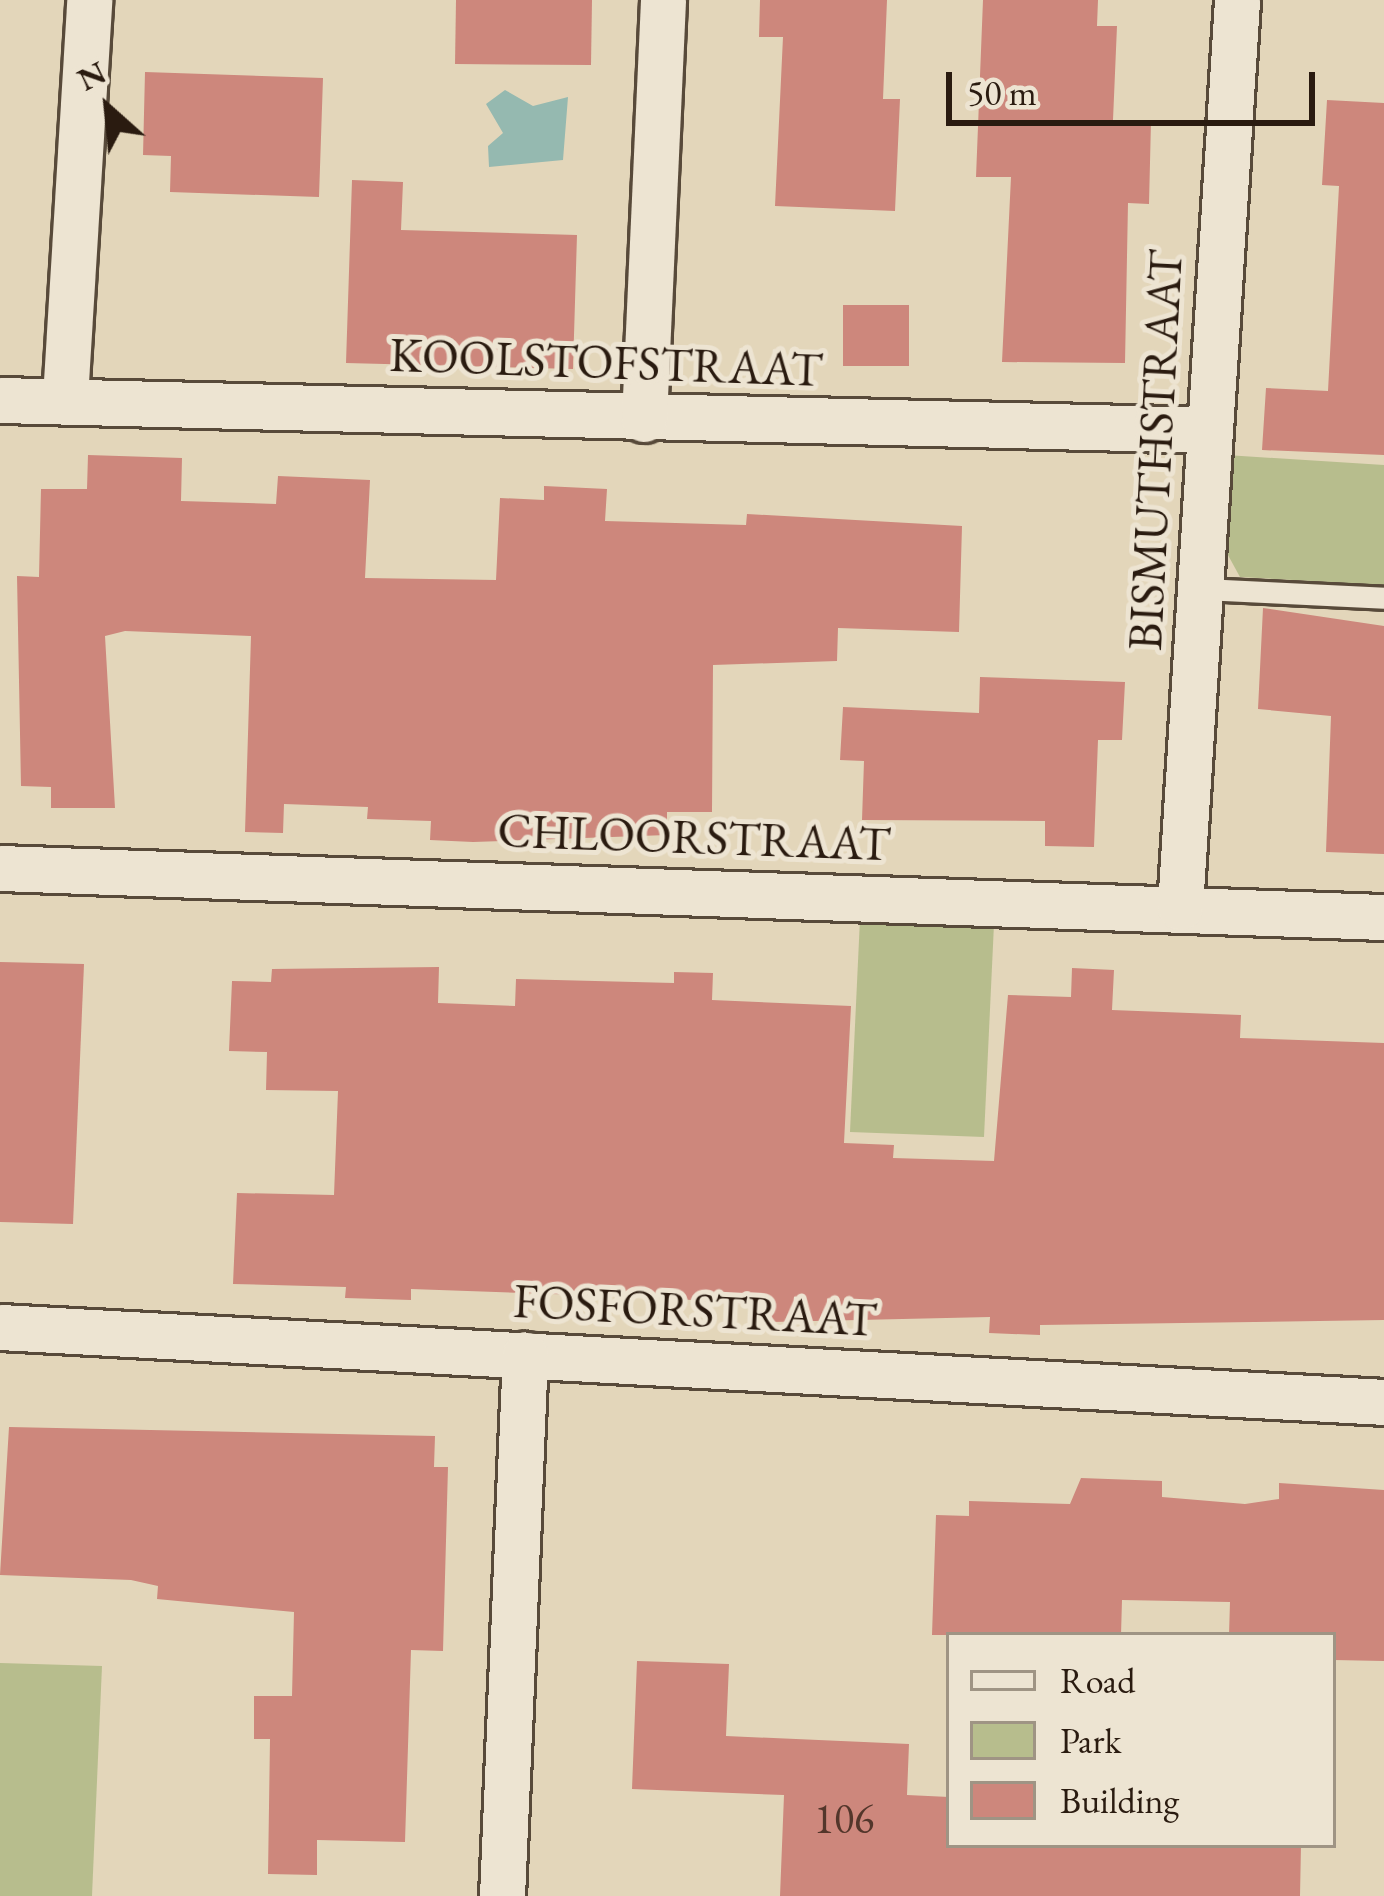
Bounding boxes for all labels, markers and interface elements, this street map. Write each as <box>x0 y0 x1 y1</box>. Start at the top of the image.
north arrow <box>48 48 168 168</box>
scale bar <box>952 48 1321 122</box>
text: N <box>70 50 113 101</box>
text: 50 m <box>967 69 1037 116</box>
street label: BISMUTHSTRAAT <box>1116 248 1194 652</box>
street label: KOOLSTOFSTRAAT <box>388 326 824 398</box>
street label: CHLOORSTRAAT <box>497 801 891 873</box>
street label: FOSFORSTRAAT <box>512 1272 878 1348</box>
legend <box>946 1632 1336 1848</box>
text: Road <box>1060 1657 1135 1704</box>
text: Park <box>1060 1717 1121 1764</box>
text: Building <box>1060 1777 1179 1824</box>
house number: 106 <box>814 1794 874 1844</box>

